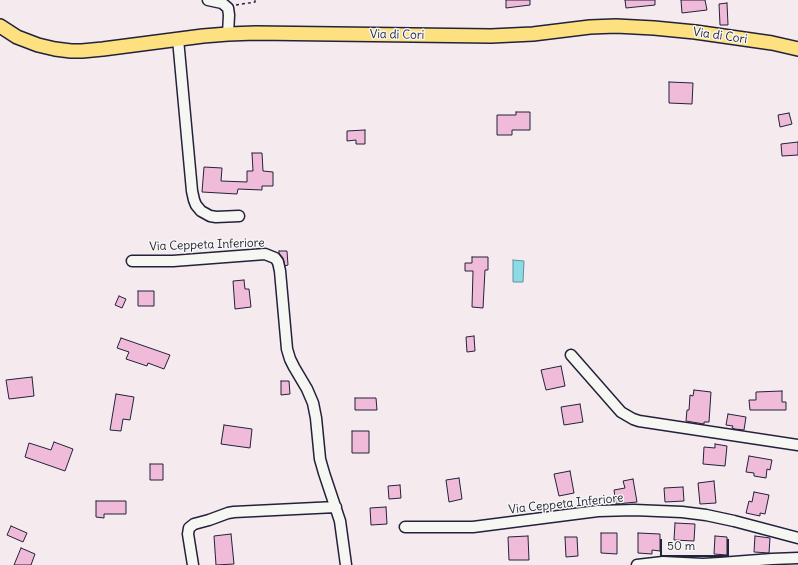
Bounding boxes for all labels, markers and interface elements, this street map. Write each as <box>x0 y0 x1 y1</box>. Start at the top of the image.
street label: Via di Cori <box>692 25 748 47</box>
street label: Via di Cori <box>370 27 424 43</box>
street label: Via Ceppeta Inferiore <box>149 236 265 254</box>
street label: Via Ceppeta Inferiore <box>508 491 624 517</box>
scale bar <box>662 531 731 557</box>
text: 50 m <box>667 538 695 553</box>

